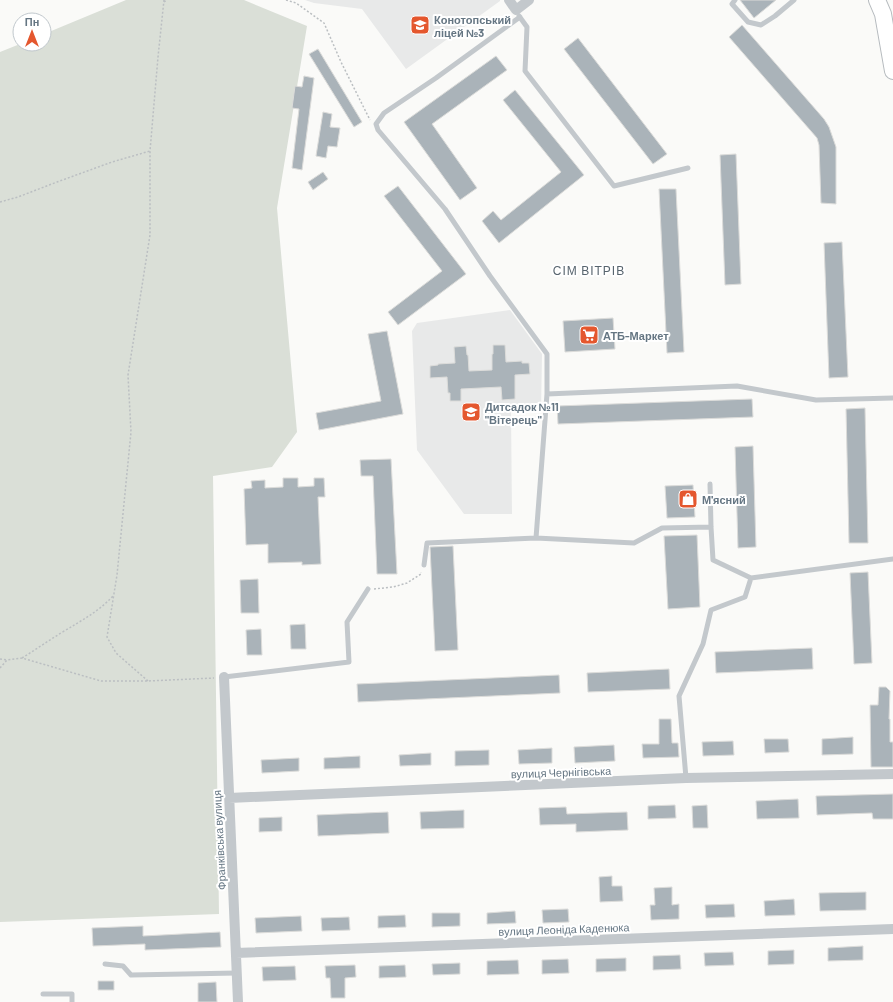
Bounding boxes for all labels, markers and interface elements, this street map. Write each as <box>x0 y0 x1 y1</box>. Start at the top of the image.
north arrow <box>12 12 52 52</box>
place label: Конотопський ліцей №3 <box>434 13 511 39</box>
school or university icon: Конотопський ліцей №3 <box>409 14 431 36</box>
text: Пн <box>25 15 39 28</box>
district label: СІМ ВІТРІВ <box>553 263 625 277</box>
supermarket icon: АТБ-Маркет <box>578 324 600 346</box>
place label: АТБ-Маркет <box>603 329 669 342</box>
place label: Дитсадок №11 "Вітерець" <box>485 400 559 426</box>
school or university icon: Дитсадок №11 "Вітерець" <box>460 401 482 423</box>
shop icon: М'ясний <box>677 488 699 510</box>
place label: М'ясний <box>702 493 746 506</box>
street label: вулиця Чернігівська <box>511 764 612 780</box>
street label: Франківська вулиця <box>210 790 228 890</box>
street label: вулиця Леоніда Каденюка <box>498 920 631 938</box>

